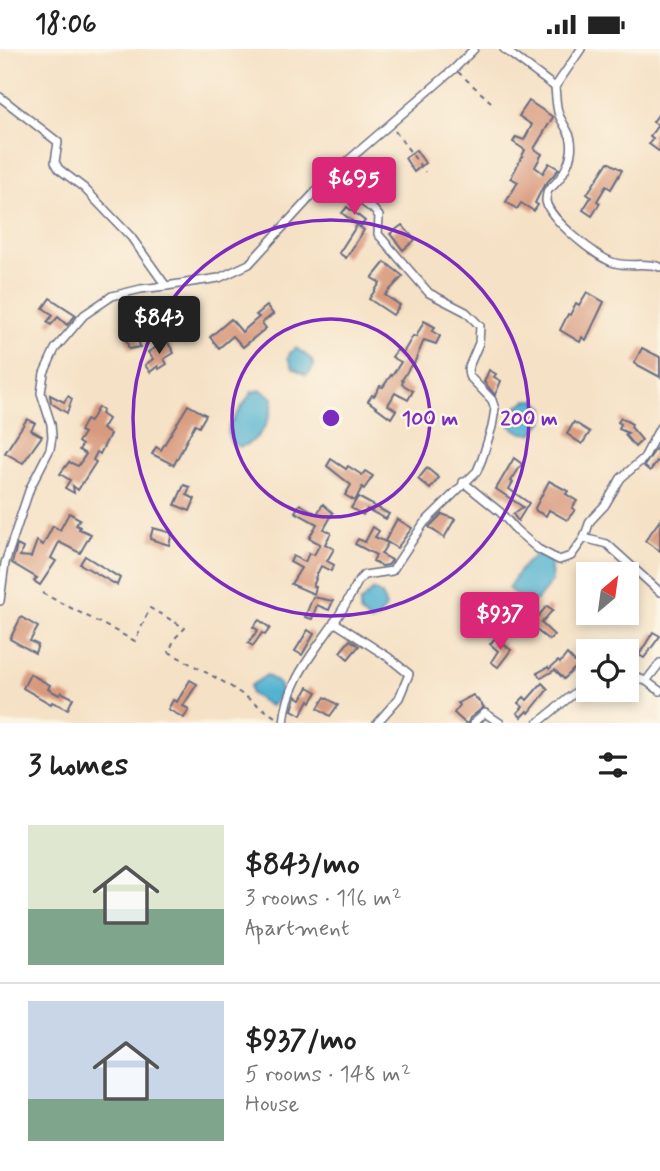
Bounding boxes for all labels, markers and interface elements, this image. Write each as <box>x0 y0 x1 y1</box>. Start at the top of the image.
text: 18:06 <box>35 8 97 42</box>
pin: $695 <box>313 157 395 217</box>
text: $695 <box>328 165 380 195</box>
pin: $843 <box>118 296 200 356</box>
text: $843 <box>134 304 184 334</box>
text: 100 m <box>402 405 458 433</box>
text: 200 m <box>500 405 558 433</box>
centre of rings <box>319 406 343 430</box>
north arrow <box>576 562 639 625</box>
map controls <box>576 562 639 702</box>
pin: $937 <box>459 593 541 652</box>
text: $937 <box>476 600 524 630</box>
button: locate <box>576 639 639 702</box>
text: 3 homes <box>28 746 128 785</box>
icon: filters <box>594 746 632 784</box>
text: $843/mo <box>245 845 360 884</box>
icon: home <box>84 853 168 937</box>
text: 3 rooms · 116 m² <box>245 884 402 914</box>
text: Apartment <box>245 914 350 944</box>
text: $937/mo <box>245 1021 357 1060</box>
icon: home <box>84 1029 168 1113</box>
text: 5 rooms · 148 m² <box>245 1060 411 1090</box>
text: House <box>245 1090 299 1120</box>

